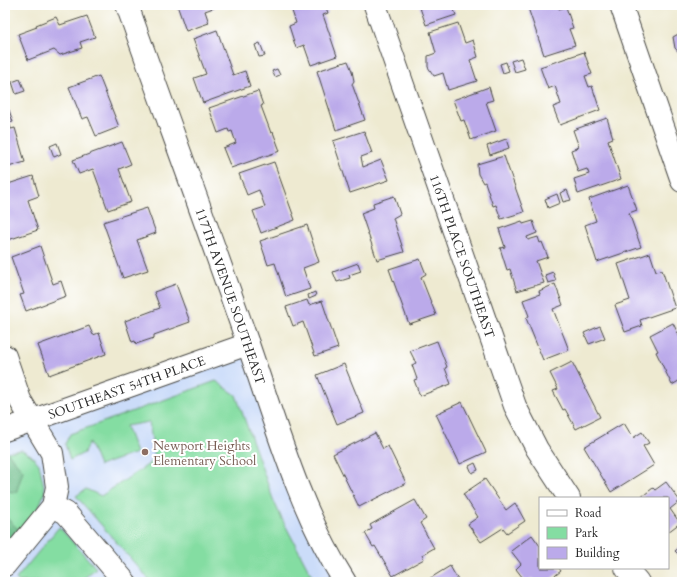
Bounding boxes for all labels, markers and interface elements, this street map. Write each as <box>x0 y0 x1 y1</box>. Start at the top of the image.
street label: 116TH PLACE SOUTHEAST <box>425 172 499 341</box>
street label: 117TH AVENUE SOUTHEAST <box>191 206 269 387</box>
street label: SOUTHEAST 54TH PLACE <box>46 352 208 424</box>
place label: Newport Heights Elementary School <box>153 437 257 470</box>
marker: Newport Heights Elementary School <box>140 447 150 457</box>
legend <box>539 497 669 569</box>
text: Road <box>575 505 602 521</box>
text: Park <box>575 525 599 541</box>
text: Building <box>575 545 620 561</box>

